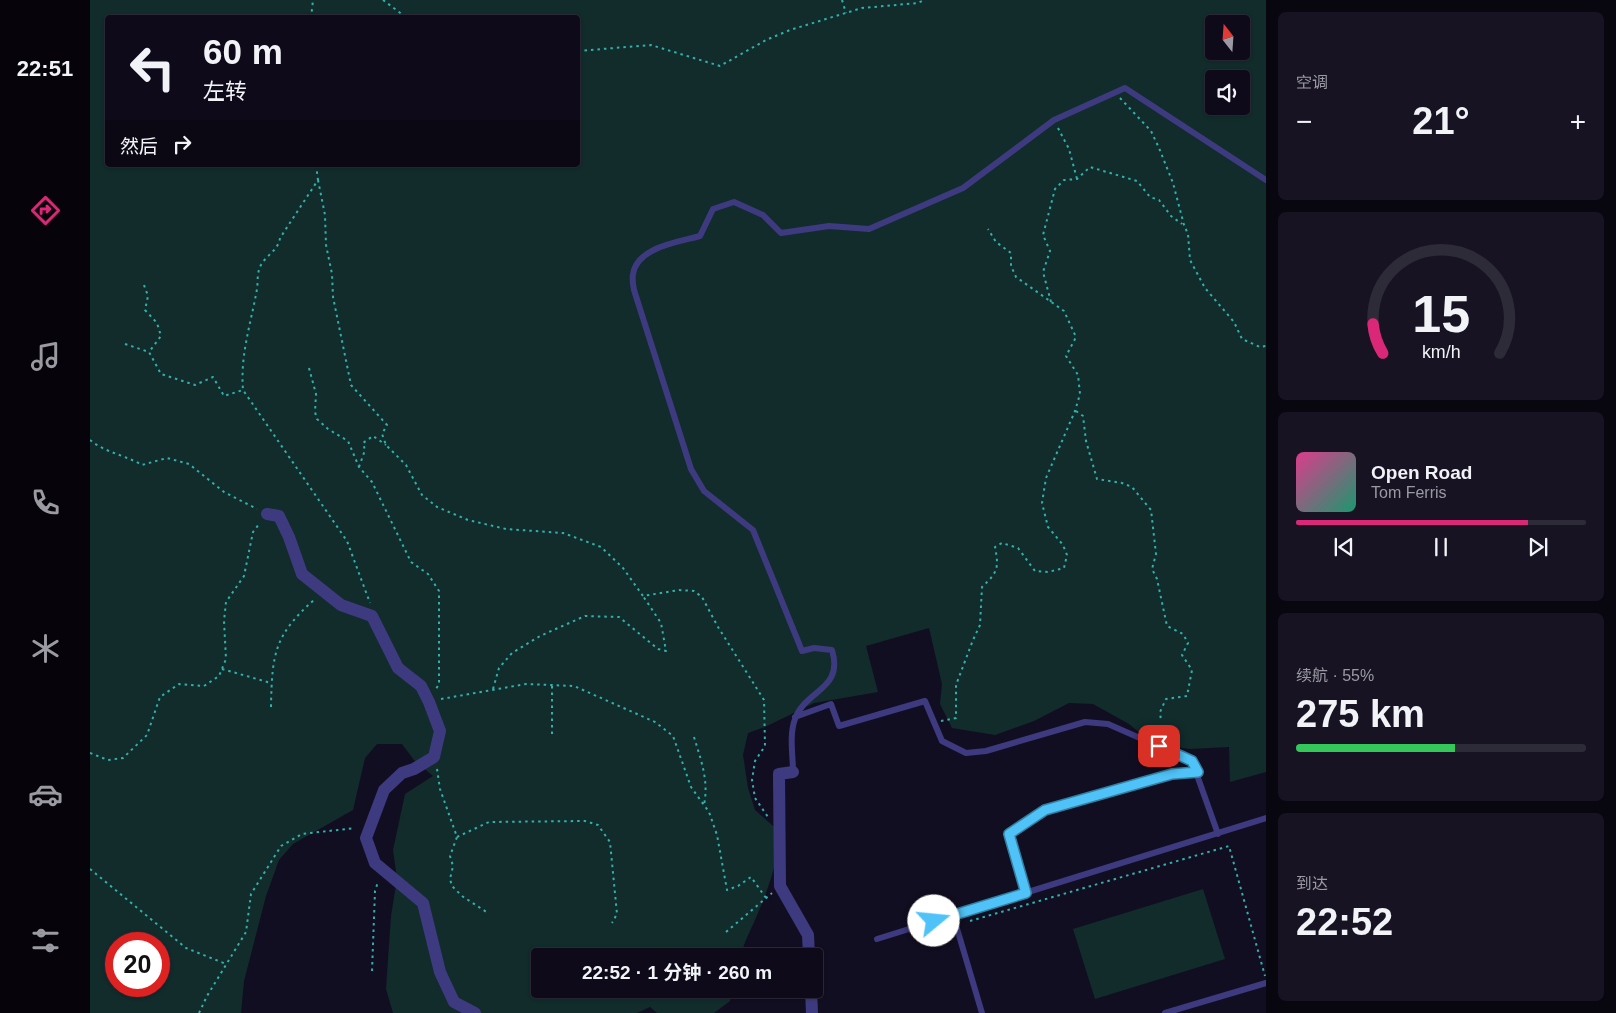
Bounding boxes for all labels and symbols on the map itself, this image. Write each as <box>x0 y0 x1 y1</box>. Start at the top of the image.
north arrow <box>1205 15 1250 60</box>
pin <box>1138 725 1180 767</box>
position arrow <box>907 894 959 946</box>
speed limit sign: 20 <box>105 932 170 997</box>

